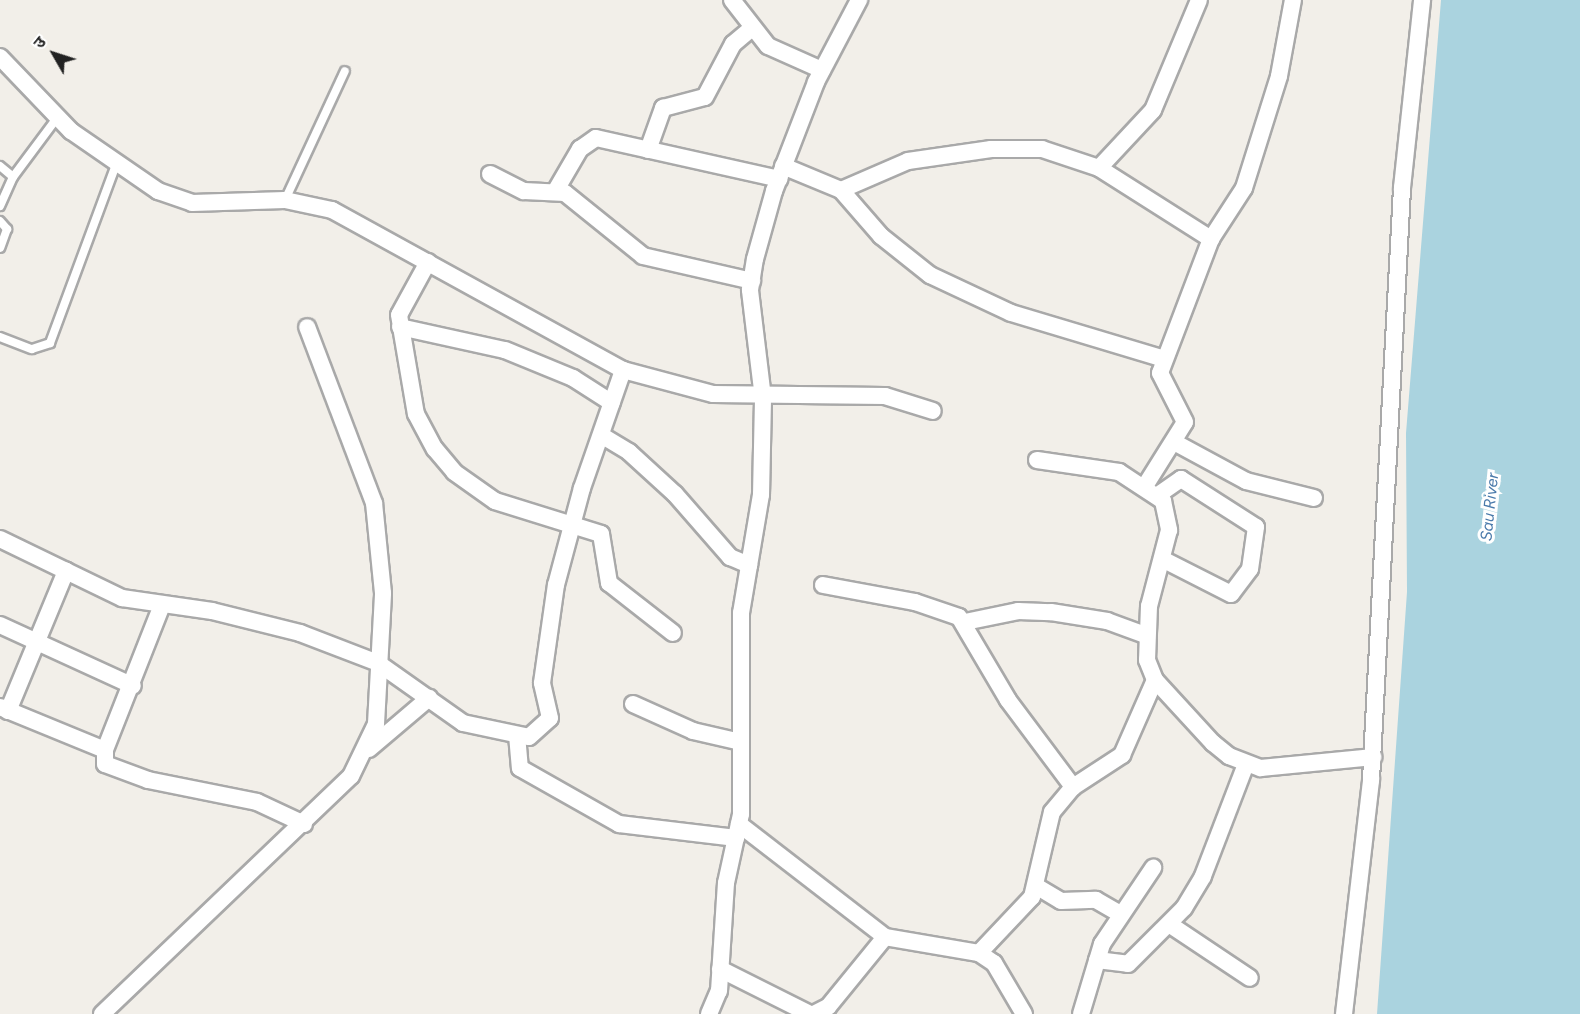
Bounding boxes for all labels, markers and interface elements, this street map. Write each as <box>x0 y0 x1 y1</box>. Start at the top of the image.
north arrow <box>24 24 84 84</box>
text: उ <box>29 33 50 52</box>
water label: Sau River <box>1477 472 1503 542</box>

